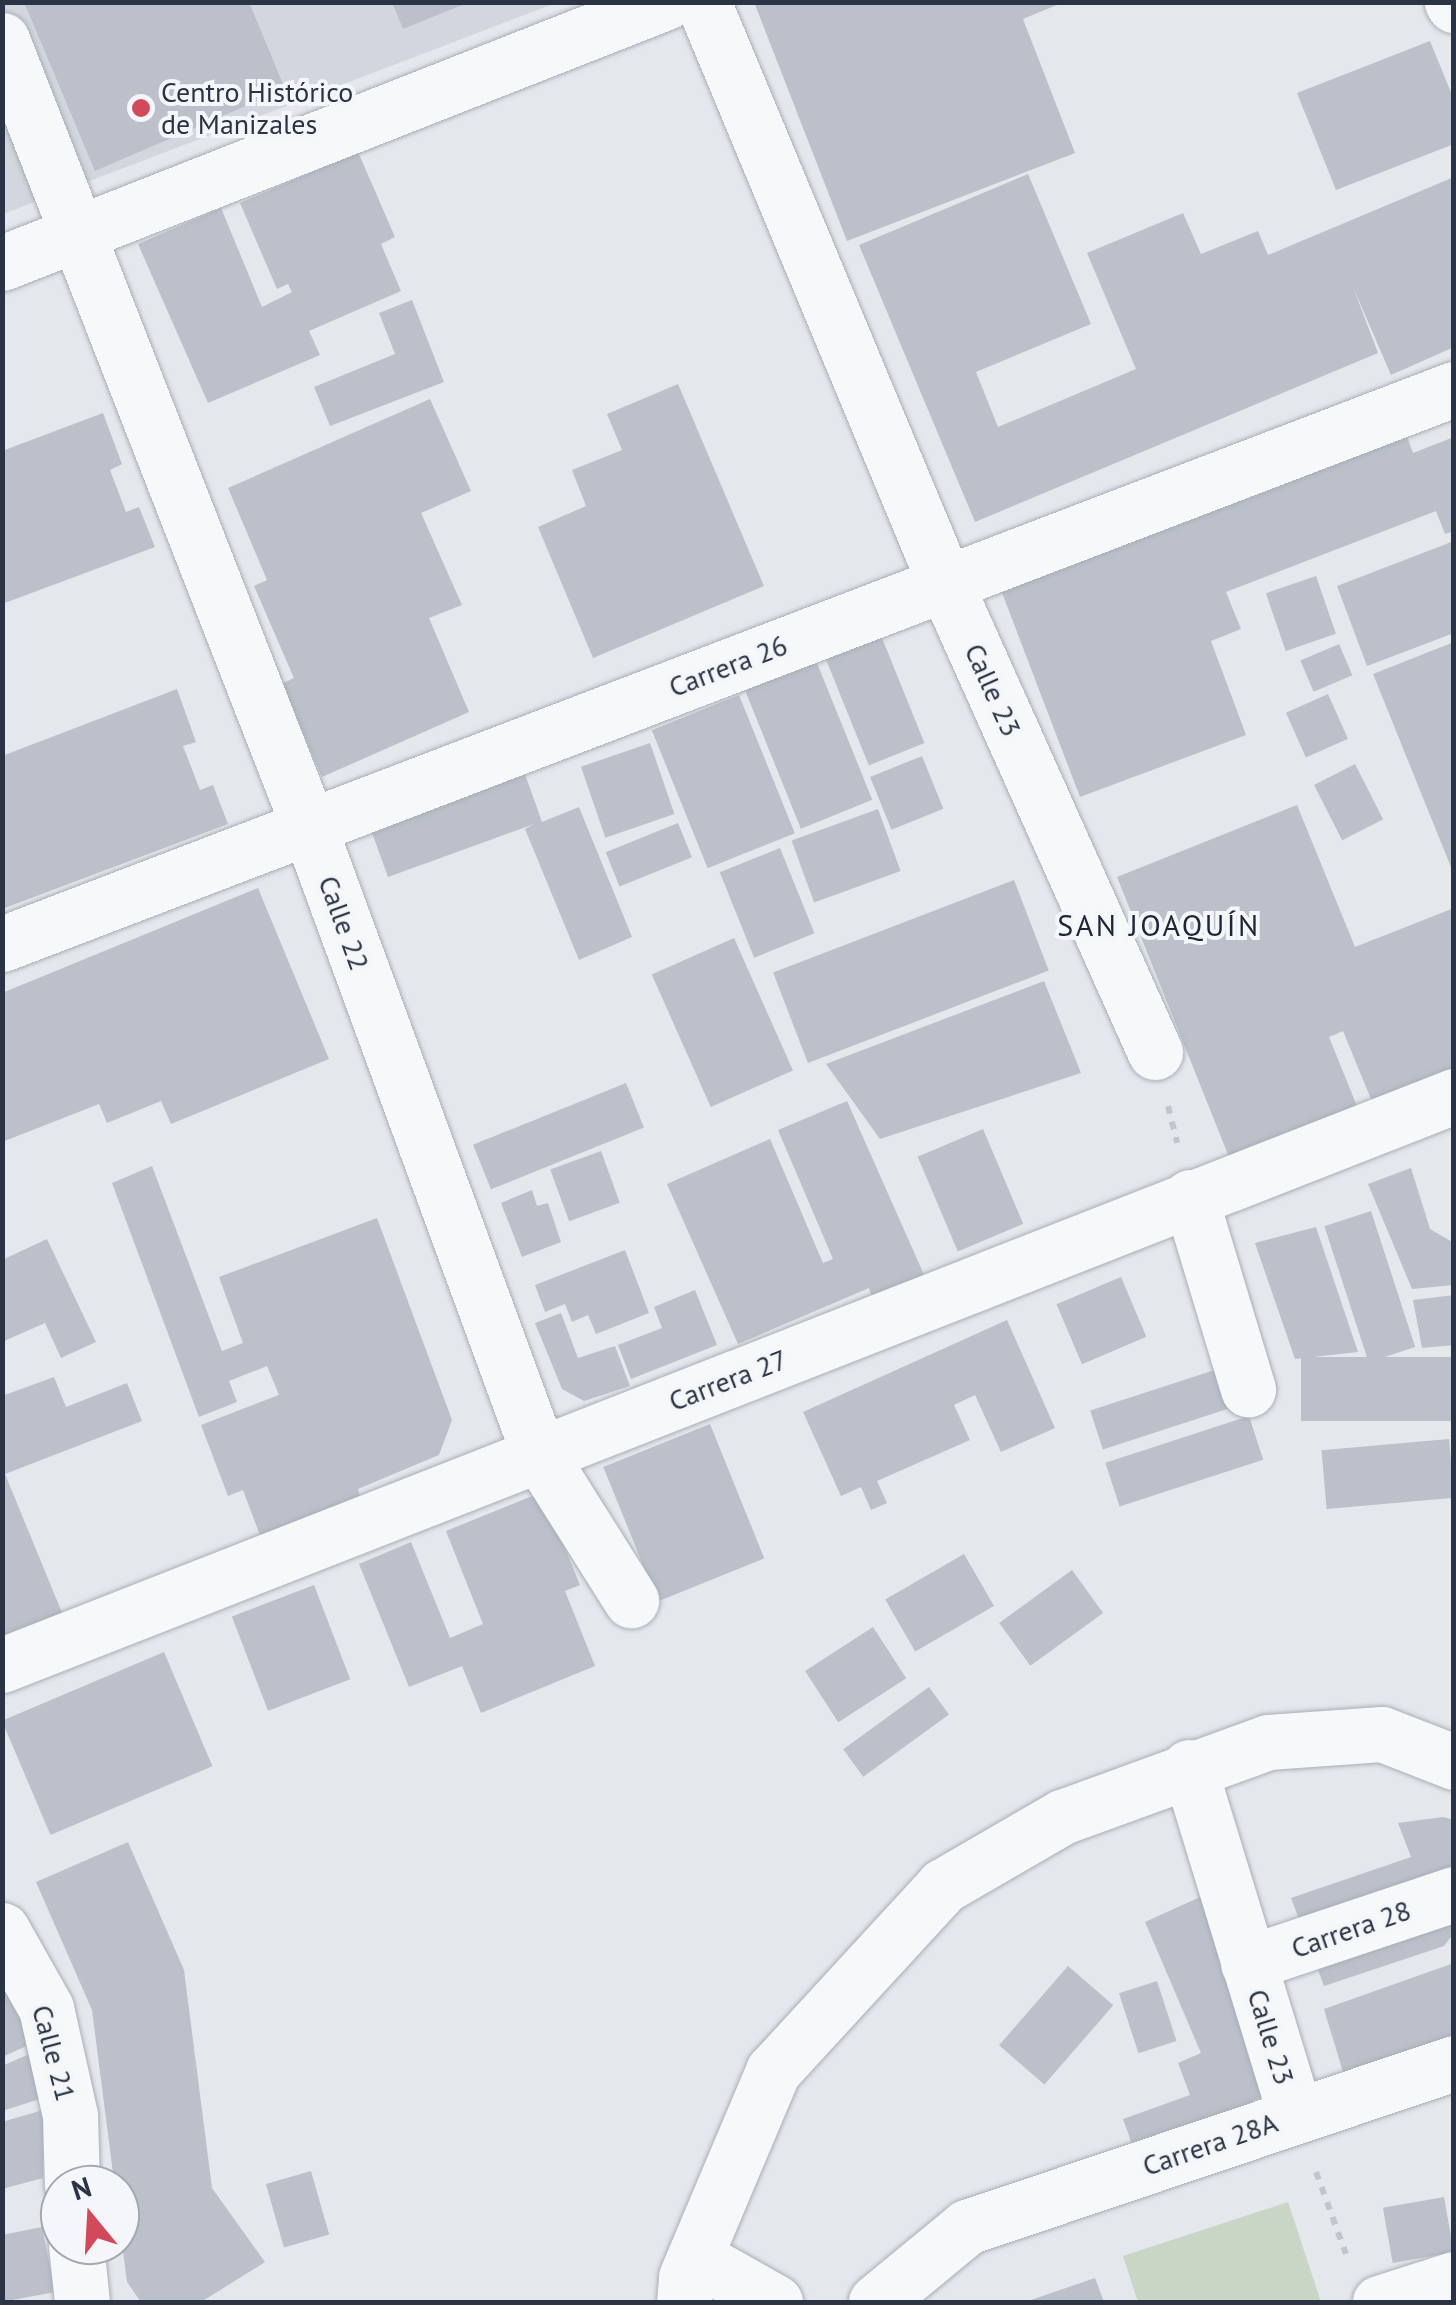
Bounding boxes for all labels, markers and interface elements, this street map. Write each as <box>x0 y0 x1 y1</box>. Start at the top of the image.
place label: Centro Histórico de Manizales <box>161 75 353 141</box>
marker: Centro Histórico de Manizales <box>130 97 152 119</box>
street label: Carrera 26 <box>664 628 792 704</box>
street label: Calle 23 <box>958 638 1028 742</box>
street label: Calle 22 <box>311 871 377 975</box>
district label: SAN JOAQUÍN <box>1057 907 1261 943</box>
street label: Carrera 27 <box>664 1342 792 1418</box>
street label: Carrera 28 <box>1287 1893 1415 1965</box>
street label: Calle 23 <box>1241 1985 1301 2089</box>
street label: Calle 21 <box>25 2001 83 2105</box>
street label: Carrera 28A <box>1138 2105 1282 2183</box>
north arrow <box>40 2165 140 2265</box>
text: N <box>67 2167 96 2208</box>

